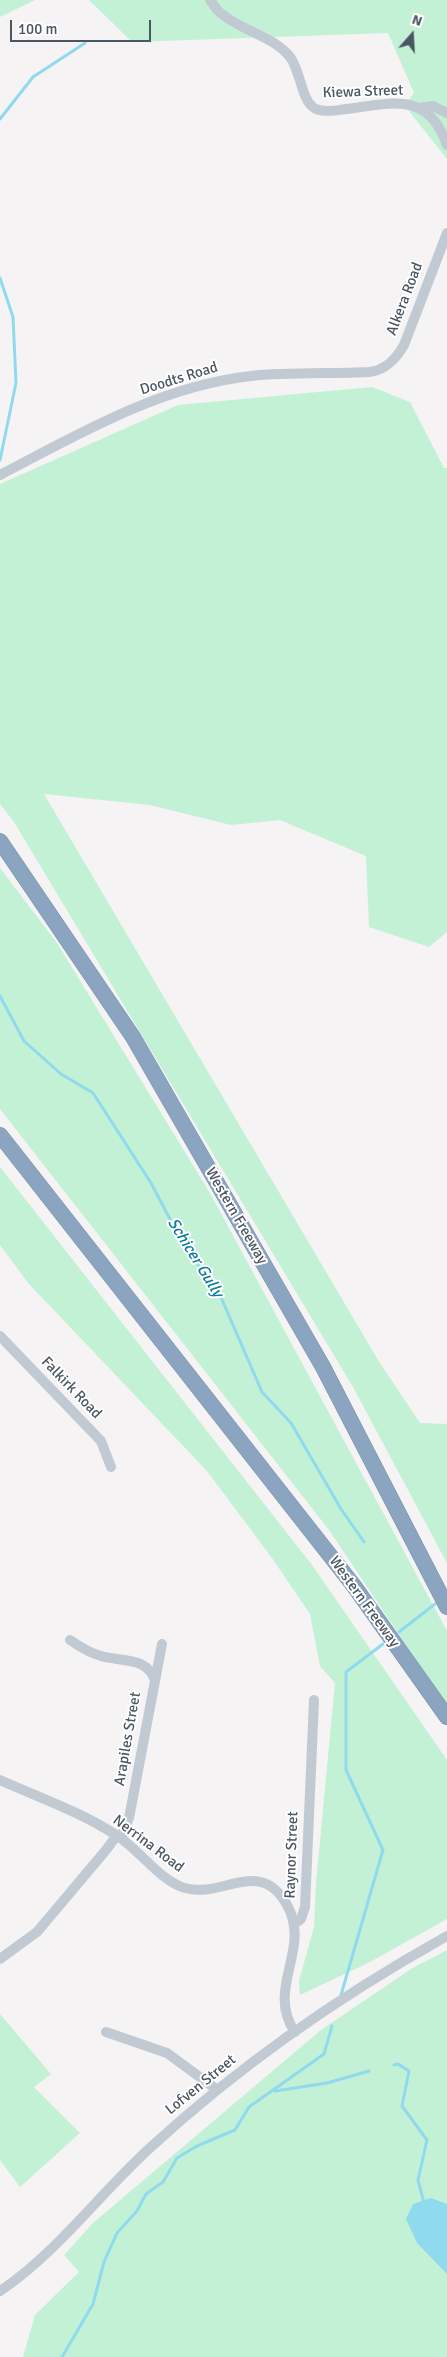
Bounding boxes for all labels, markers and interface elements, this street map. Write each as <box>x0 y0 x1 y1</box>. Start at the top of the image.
scale bar <box>12 10 154 42</box>
north arrow <box>387 10 437 60</box>
text: N <box>410 11 424 30</box>
text: 100 m <box>18 20 58 38</box>
street label: Kiewa Street <box>322 82 404 102</box>
street label: Alkera Road <box>383 260 427 338</box>
street label: Doodts Road <box>138 359 220 399</box>
street label: Western Freeway <box>201 1165 271 1267</box>
water label: Schicer Gully <box>163 1215 227 1301</box>
street label: Falkirk Road <box>37 1353 105 1423</box>
street label: Western Freeway <box>325 1553 403 1651</box>
street label: Arapiles Street <box>111 1691 145 1787</box>
street label: Nerrina Road <box>109 1811 187 1877</box>
street label: Raynor Street <box>281 1811 303 1899</box>
street label: Lofven Street <box>162 2051 240 2119</box>

